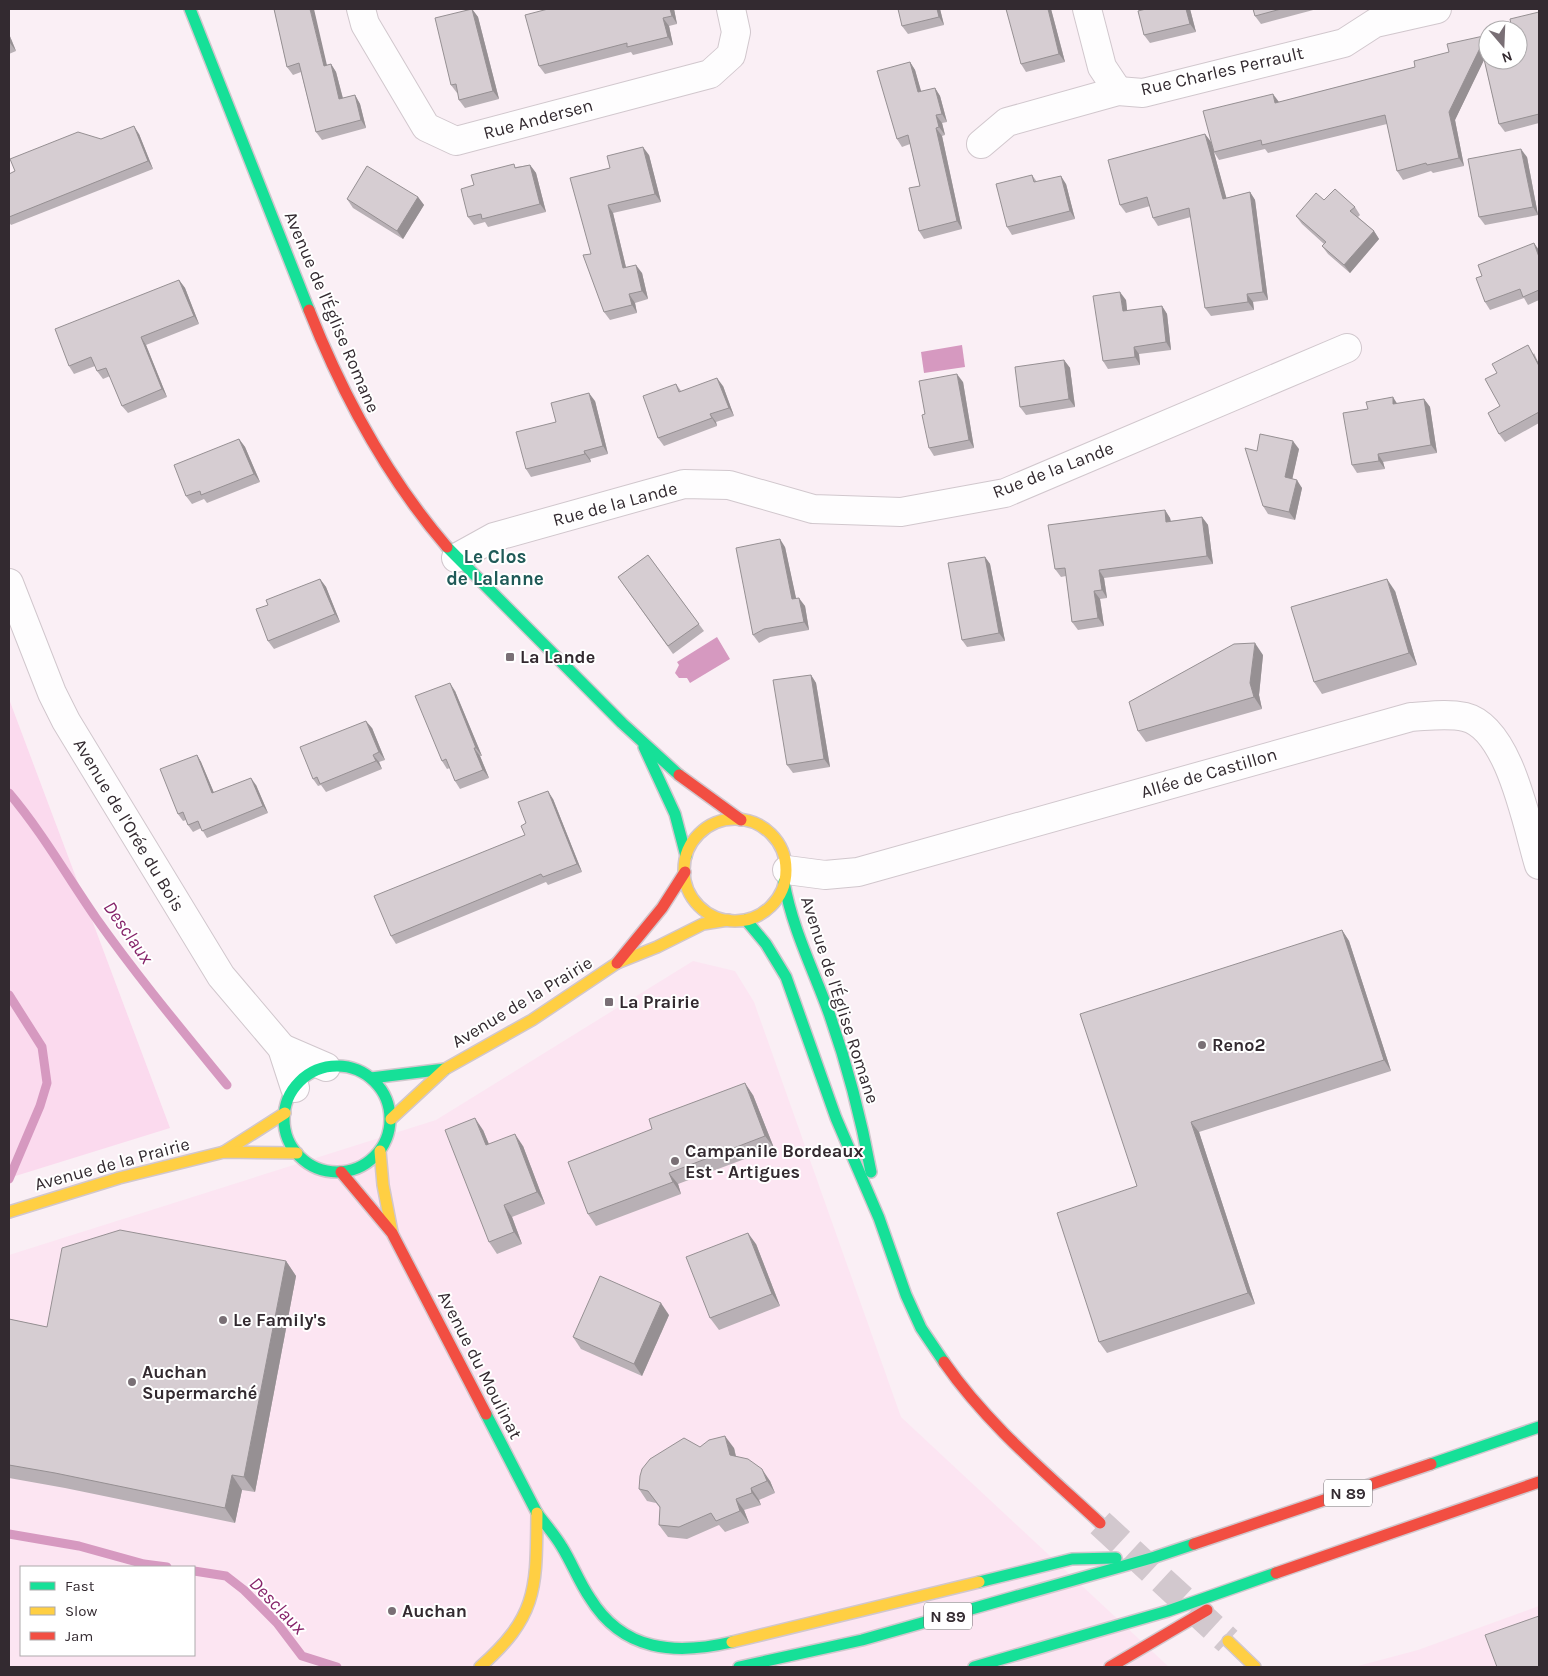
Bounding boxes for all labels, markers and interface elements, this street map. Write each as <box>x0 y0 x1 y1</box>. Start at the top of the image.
north arrow <box>1478 20 1528 70</box>
street label: Rue Charles Perrault <box>1138 41 1306 100</box>
text: N <box>1500 47 1515 66</box>
street label: Rue Andersen <box>481 94 595 144</box>
street label: Avenue de l'Église Romane <box>280 208 385 416</box>
street label: Rue de la Lande <box>989 437 1117 503</box>
street label: Rue de la Lande <box>550 477 680 531</box>
district label: Le Clos de Lalanne <box>446 546 544 590</box>
place label: La Lande <box>520 646 595 668</box>
marker: La Lande <box>504 651 516 663</box>
street label: Avenue de l'Orée du Bois <box>69 735 189 915</box>
street label: Allée de Castillon <box>1138 743 1280 803</box>
street label: Avenue de l'Église Romane <box>796 893 885 1106</box>
water label: Desclaux <box>99 897 158 969</box>
street label: Avenue de la Prairie <box>448 951 596 1053</box>
place label: La Prairie <box>619 991 699 1013</box>
marker: La Prairie <box>603 996 615 1008</box>
place label: Reno2 <box>1212 1034 1265 1056</box>
marker: Reno2 <box>1196 1039 1208 1051</box>
street label: Avenue de la Prairie <box>32 1133 192 1195</box>
place label: Campanile Bordeaux Est - Artigues <box>685 1140 864 1183</box>
marker: Campanile Bordeaux Est - Artigues <box>669 1155 681 1167</box>
street label: Avenue du Moulinat <box>433 1287 527 1443</box>
place label: Le Family's <box>233 1309 326 1331</box>
marker: Le Family's <box>217 1314 229 1326</box>
place label: Auchan Supermarché <box>142 1361 257 1404</box>
marker: Auchan Supermarché <box>126 1376 138 1388</box>
road number: N 89 <box>1324 1480 1372 1506</box>
legend <box>20 1566 195 1656</box>
water label: Desclaux <box>245 1572 311 1640</box>
text: Fast <box>65 1577 95 1595</box>
place label: Auchan <box>402 1600 467 1622</box>
text: Slow <box>65 1602 97 1620</box>
road number: N 89 <box>924 1602 972 1630</box>
marker: Auchan <box>386 1605 398 1617</box>
text: Jam <box>65 1627 93 1645</box>

